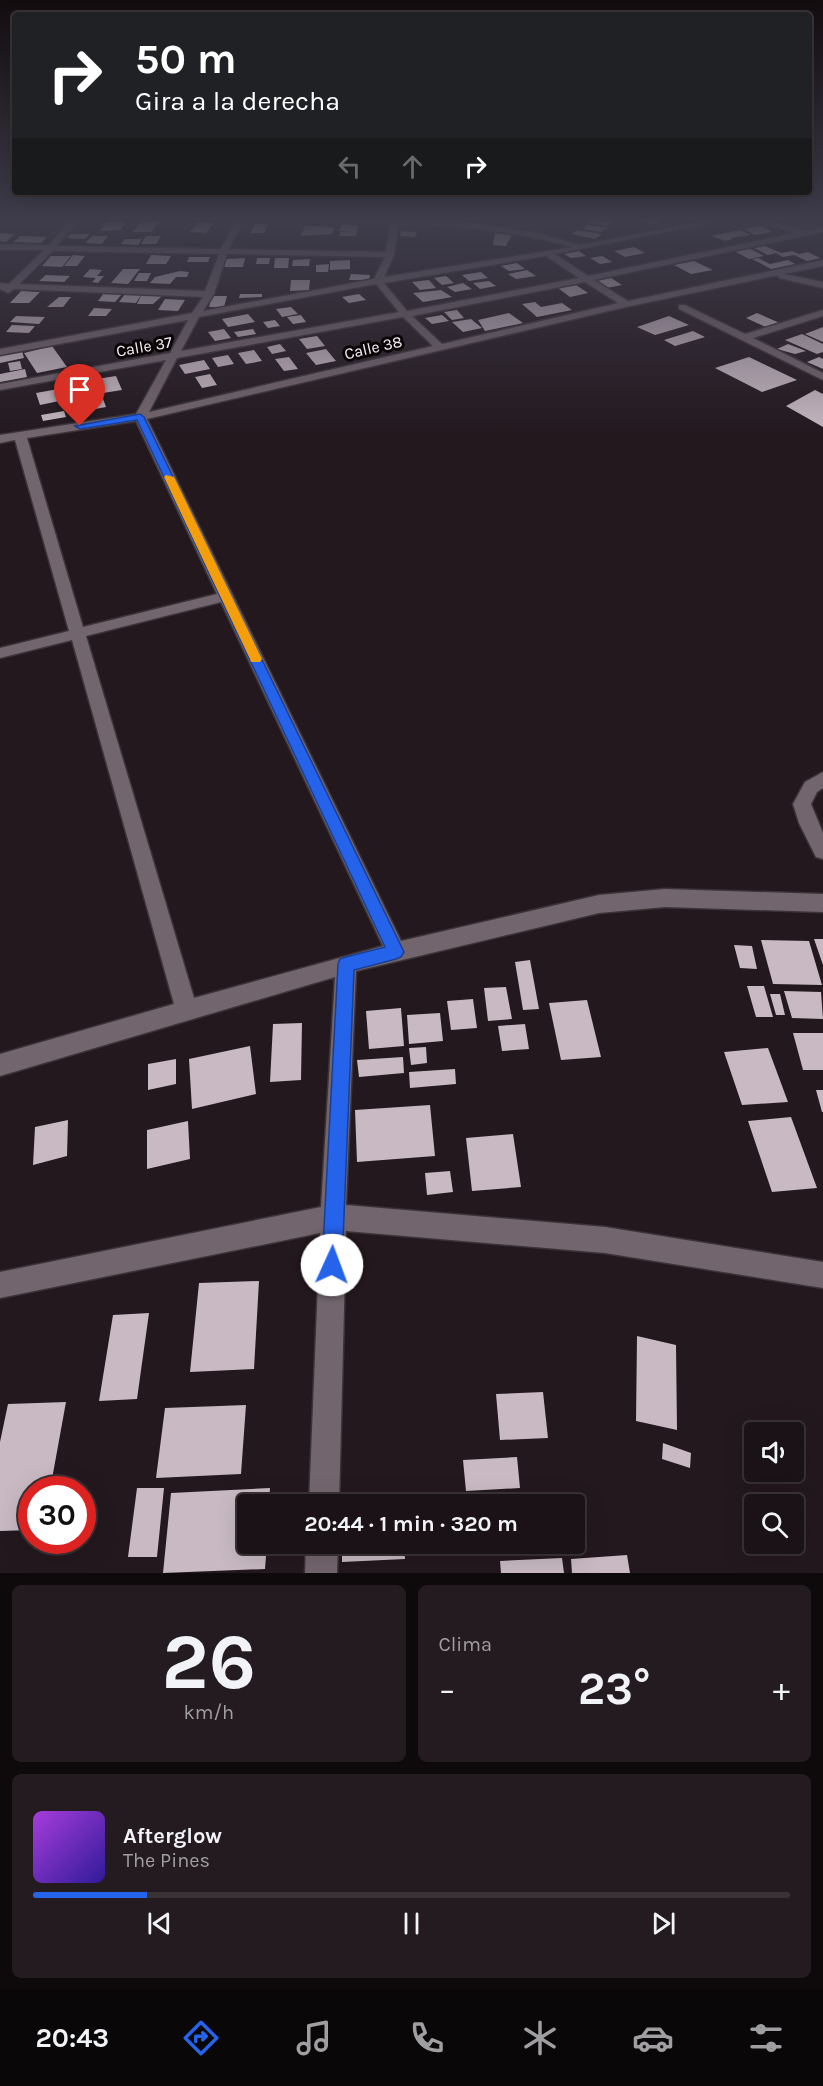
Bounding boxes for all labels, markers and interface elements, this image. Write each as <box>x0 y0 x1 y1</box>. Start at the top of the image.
text: 50 m <box>135 34 237 84</box>
icon: right <box>36 36 114 114</box>
text: Gira a la derecha <box>135 85 340 117</box>
icon: left <box>333 150 366 183</box>
icon: ahead <box>396 150 429 183</box>
icon: right <box>459 150 492 183</box>
street label: Calle 37 <box>115 332 174 361</box>
street label: Calle 38 <box>342 332 404 363</box>
pin <box>54 364 105 426</box>
icon: arrive <box>63 373 96 406</box>
position arrow <box>300 1233 364 1297</box>
map controls <box>744 1422 804 1554</box>
button: sound <box>744 1422 804 1482</box>
speed limit sign: 30 <box>18 1476 96 1554</box>
button: search <box>744 1494 804 1554</box>
text: 20:44 · 1 min · 320 m <box>304 1511 518 1537</box>
text: 26 <box>161 1616 256 1708</box>
text: Clima <box>439 1633 492 1656</box>
text: 23° <box>578 1663 651 1715</box>
text: − <box>439 1670 456 1708</box>
text: + <box>773 1670 790 1708</box>
text: km/h <box>183 1701 234 1724</box>
text: Afterglow <box>123 1823 222 1849</box>
text: The Pines <box>123 1849 210 1872</box>
icon: previous <box>143 1907 176 1940</box>
icon: pause <box>395 1907 428 1940</box>
icon: next <box>647 1907 680 1940</box>
icon: directions <box>180 2017 222 2059</box>
icon: music <box>293 2017 335 2059</box>
icon: phone <box>406 2017 448 2059</box>
icon: climate <box>519 2017 561 2059</box>
icon: car <box>632 2017 674 2059</box>
icon: filters <box>745 2017 787 2059</box>
text: 20:43 <box>36 2022 109 2054</box>

